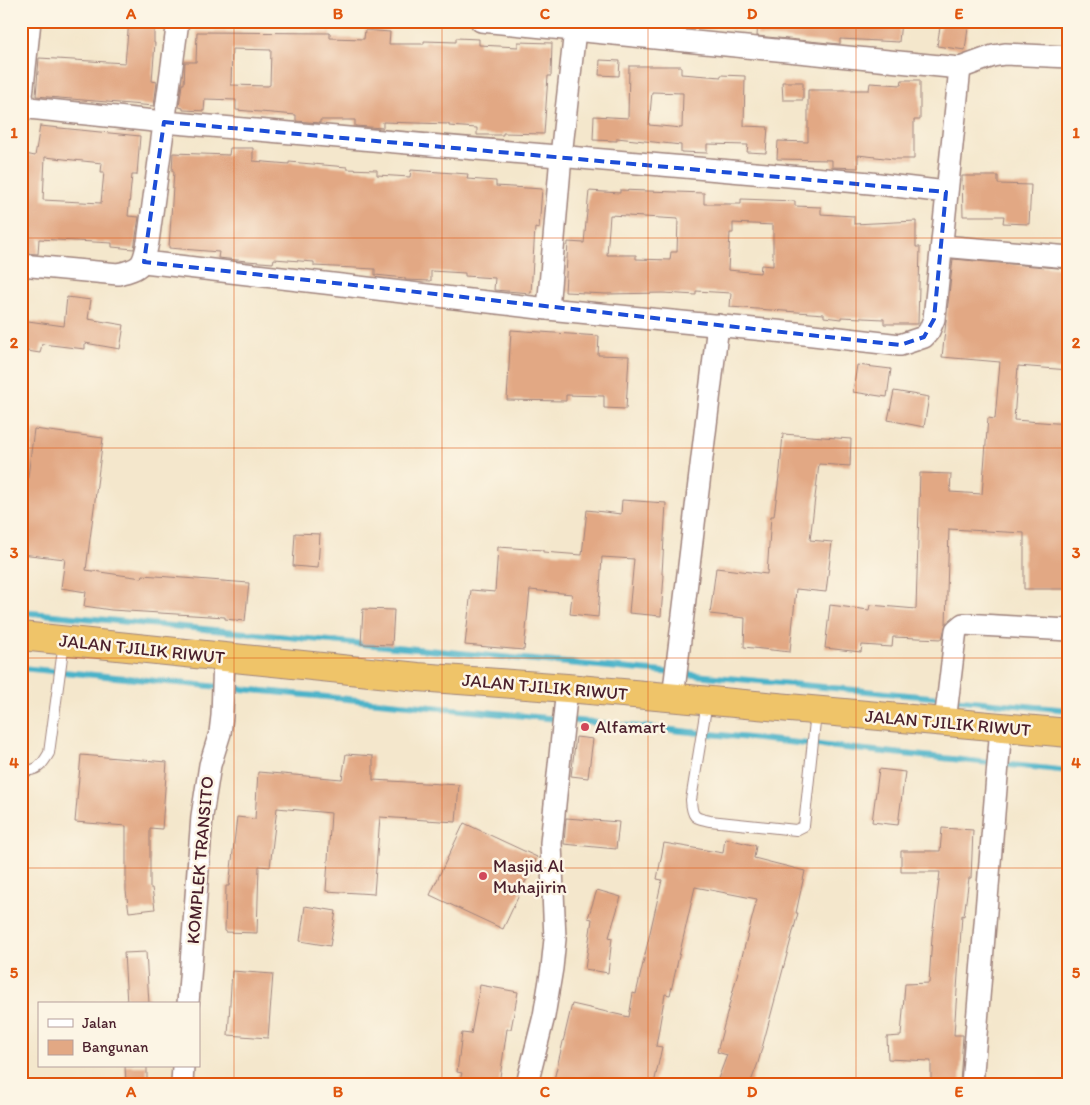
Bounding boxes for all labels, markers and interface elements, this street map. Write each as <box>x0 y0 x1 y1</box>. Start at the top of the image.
text: A <box>125 4 137 23</box>
text: B <box>333 4 344 23</box>
text: C <box>540 4 551 23</box>
text: D <box>747 4 758 23</box>
text: E <box>955 4 964 23</box>
text: 1 <box>10 123 18 142</box>
text: 1 <box>1072 123 1080 142</box>
text: 2 <box>10 333 19 352</box>
text: 2 <box>1072 333 1081 352</box>
text: 3 <box>10 543 19 562</box>
text: 3 <box>1072 543 1081 562</box>
street label: JALAN TJILIK RIWUT <box>58 629 226 669</box>
street label: JALAN TJILIK RIWUT <box>461 669 629 705</box>
street label: JALAN TJILIK RIWUT <box>864 705 1032 741</box>
place label: Alfamart <box>595 716 666 738</box>
marker: Alfamart <box>579 721 591 733</box>
text: 4 <box>9 753 19 772</box>
text: 4 <box>1071 753 1081 772</box>
street label: KOMPLEK TRANSITO <box>182 775 218 945</box>
place label: Masjid Al Muhajirin <box>493 855 567 898</box>
marker: Masjid Al Muhajirin <box>477 870 489 882</box>
text: 5 <box>10 963 19 982</box>
text: 5 <box>1072 963 1081 982</box>
legend <box>38 1002 200 1068</box>
text: Jalan <box>82 1014 116 1032</box>
text: Bangunan <box>82 1038 149 1056</box>
text: A <box>125 1082 137 1101</box>
text: B <box>333 1082 344 1101</box>
text: C <box>540 1082 551 1101</box>
text: D <box>747 1082 758 1101</box>
text: E <box>955 1082 964 1101</box>

